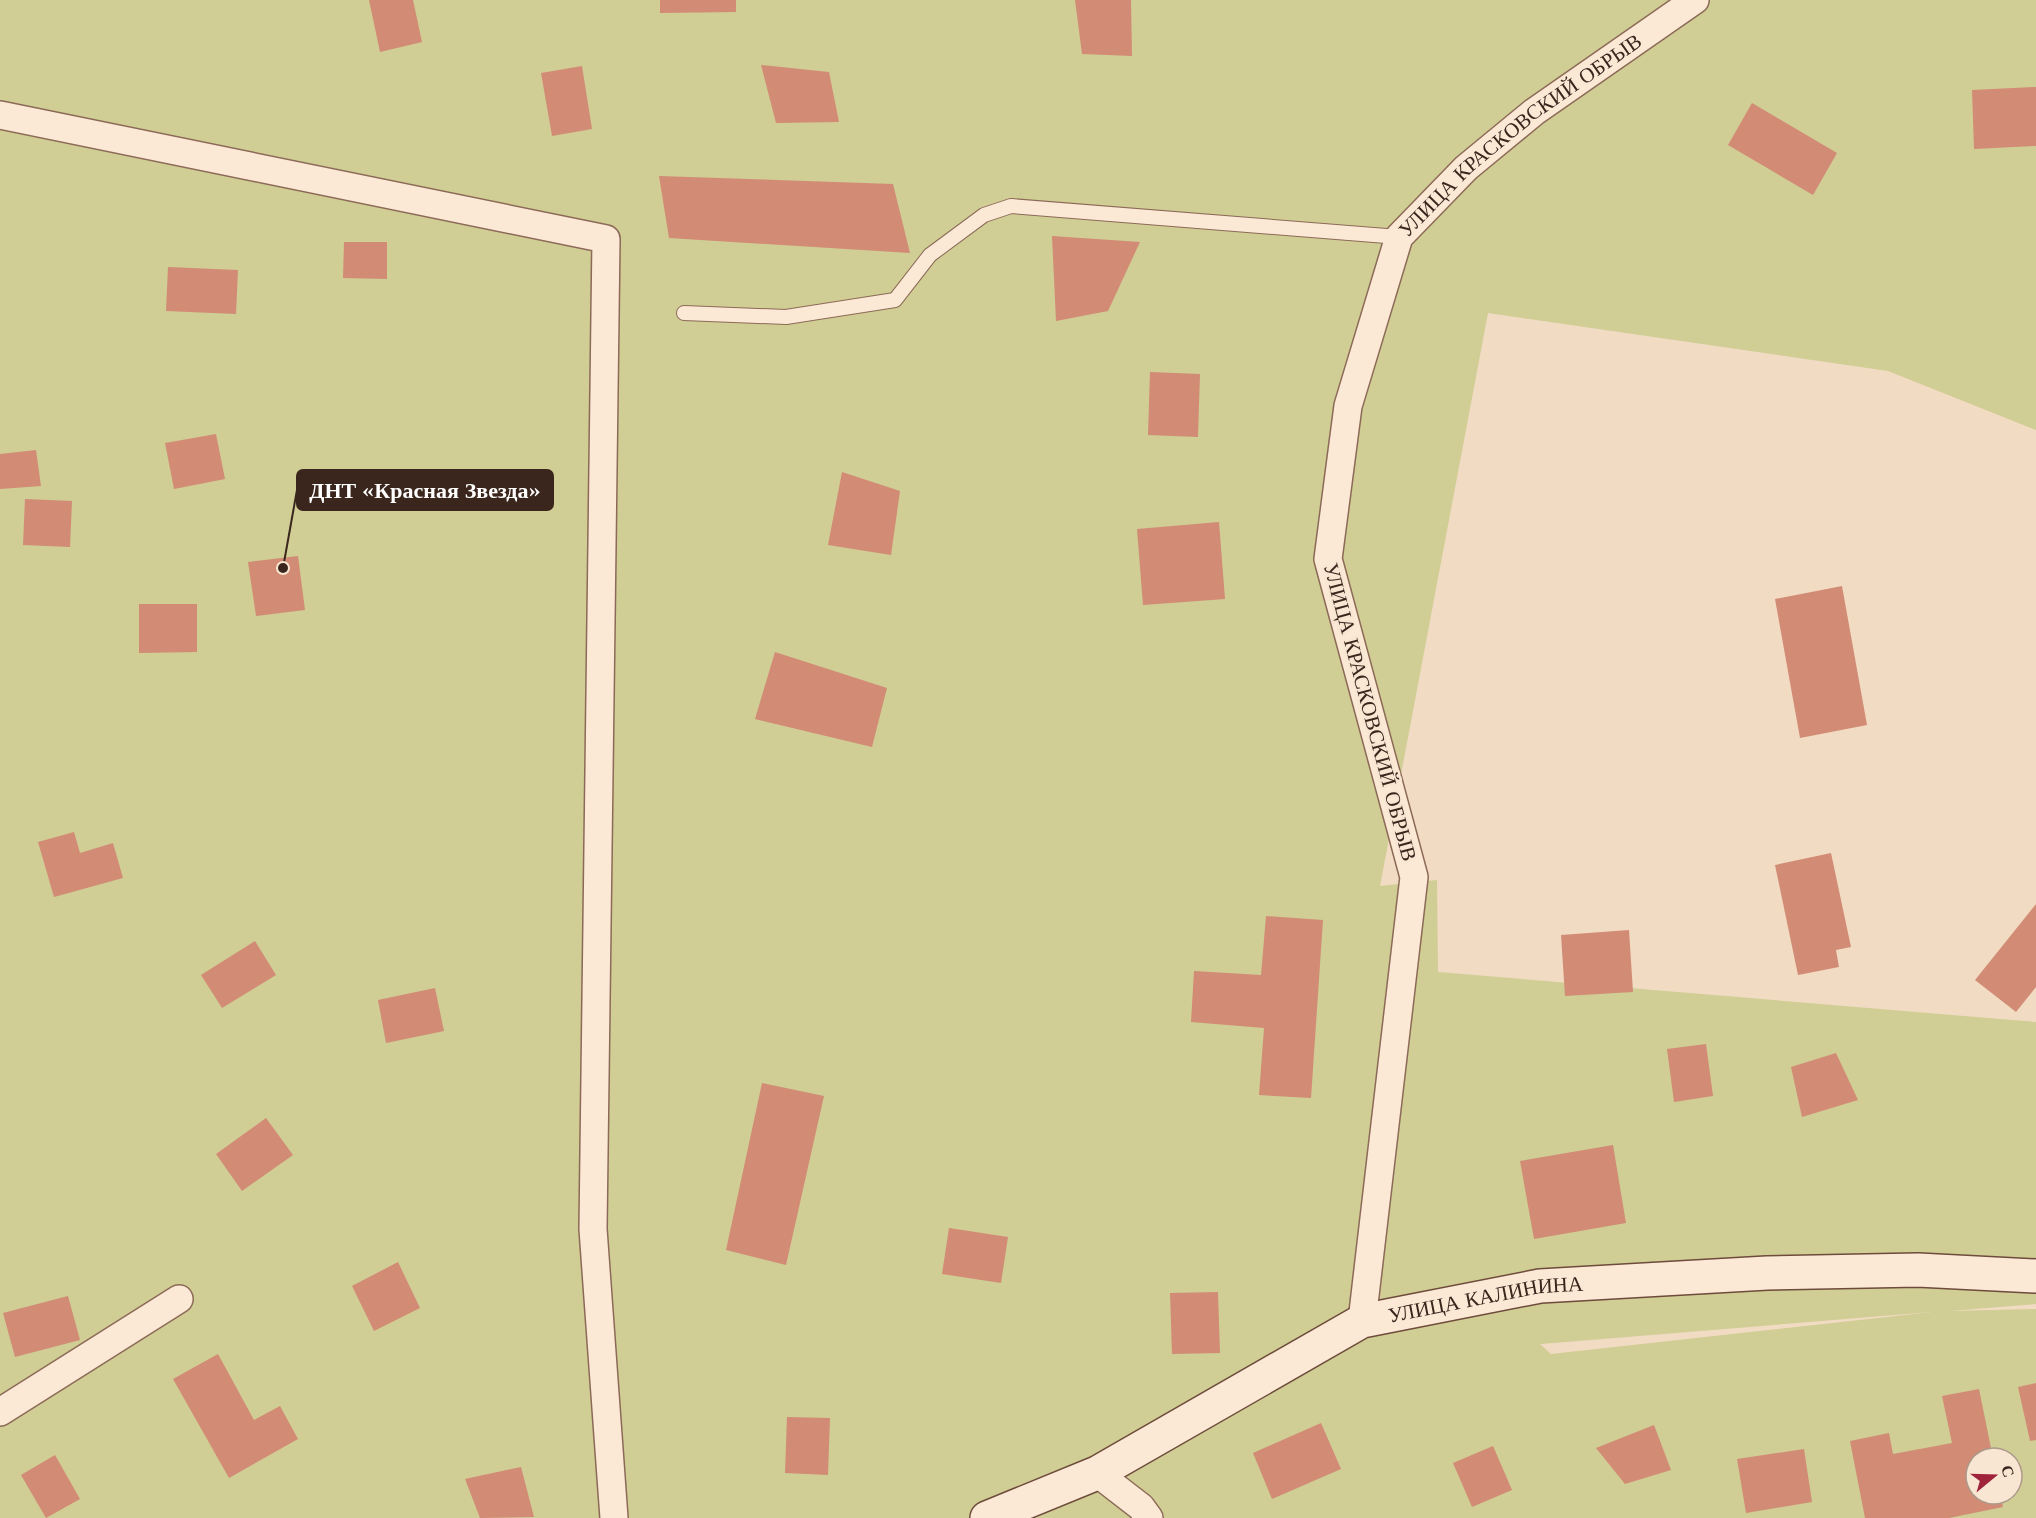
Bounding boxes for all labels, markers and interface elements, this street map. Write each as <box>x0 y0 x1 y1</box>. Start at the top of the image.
street label: УЛИЦА КРАСКОВСКИЙ ОБРЫВ <box>1393 28 1647 243</box>
callout: ДНТ «Красная Звезда» <box>297 470 553 510</box>
text: ДНТ «Красная Звезда» <box>309 477 541 504</box>
street label: УЛИЦА КРАСКОВСКИЙ ОБРЫВ <box>1318 560 1422 864</box>
street label: УЛИЦА КАЛИНИНА <box>1386 1271 1585 1329</box>
north arrow <box>1964 1446 2024 1506</box>
text: С <box>1997 1462 2020 1480</box>

